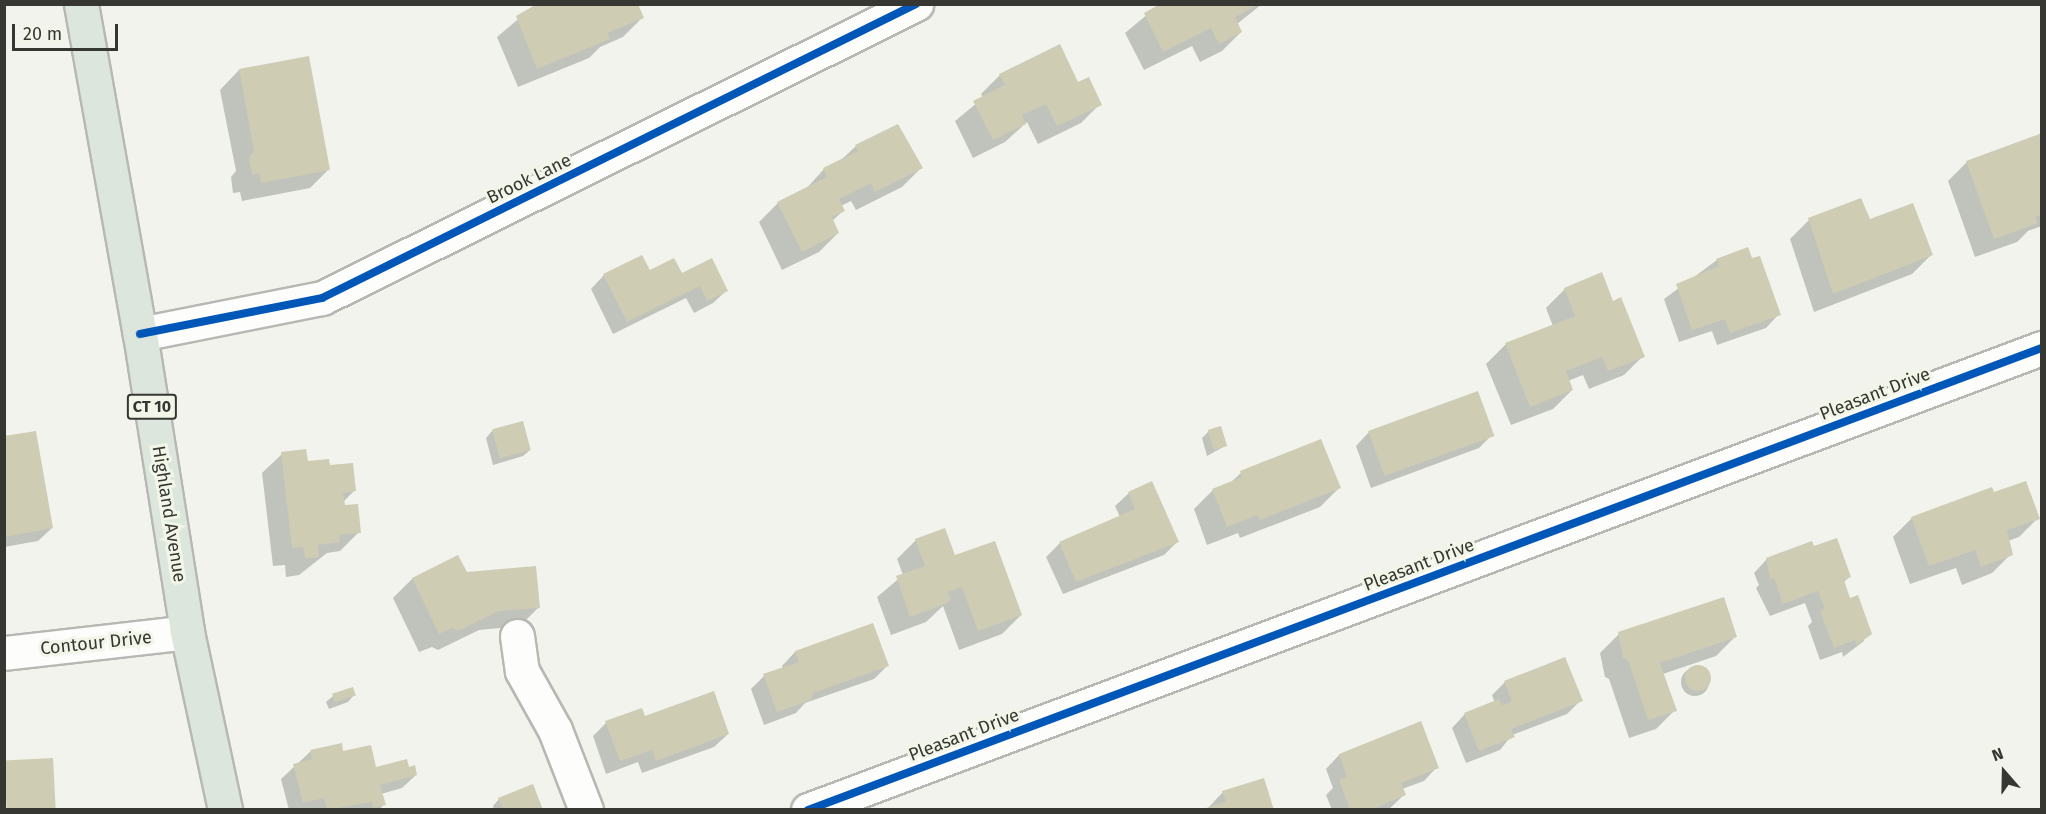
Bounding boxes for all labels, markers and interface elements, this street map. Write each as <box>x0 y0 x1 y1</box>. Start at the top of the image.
scale bar <box>15 12 122 50</box>
text: 20 m <box>23 23 62 45</box>
street label: Brook Lane <box>483 149 575 209</box>
street label: Pleasant Drive <box>1817 363 1933 425</box>
road number: CT 10 <box>126 394 178 420</box>
street label: Highland Avenue <box>148 444 190 584</box>
street label: Pleasant Drive <box>1361 534 1477 596</box>
street label: Contour Drive <box>39 626 153 660</box>
street label: Pleasant Drive <box>906 704 1022 766</box>
north arrow <box>1974 742 2034 802</box>
text: N <box>1989 744 2006 765</box>

